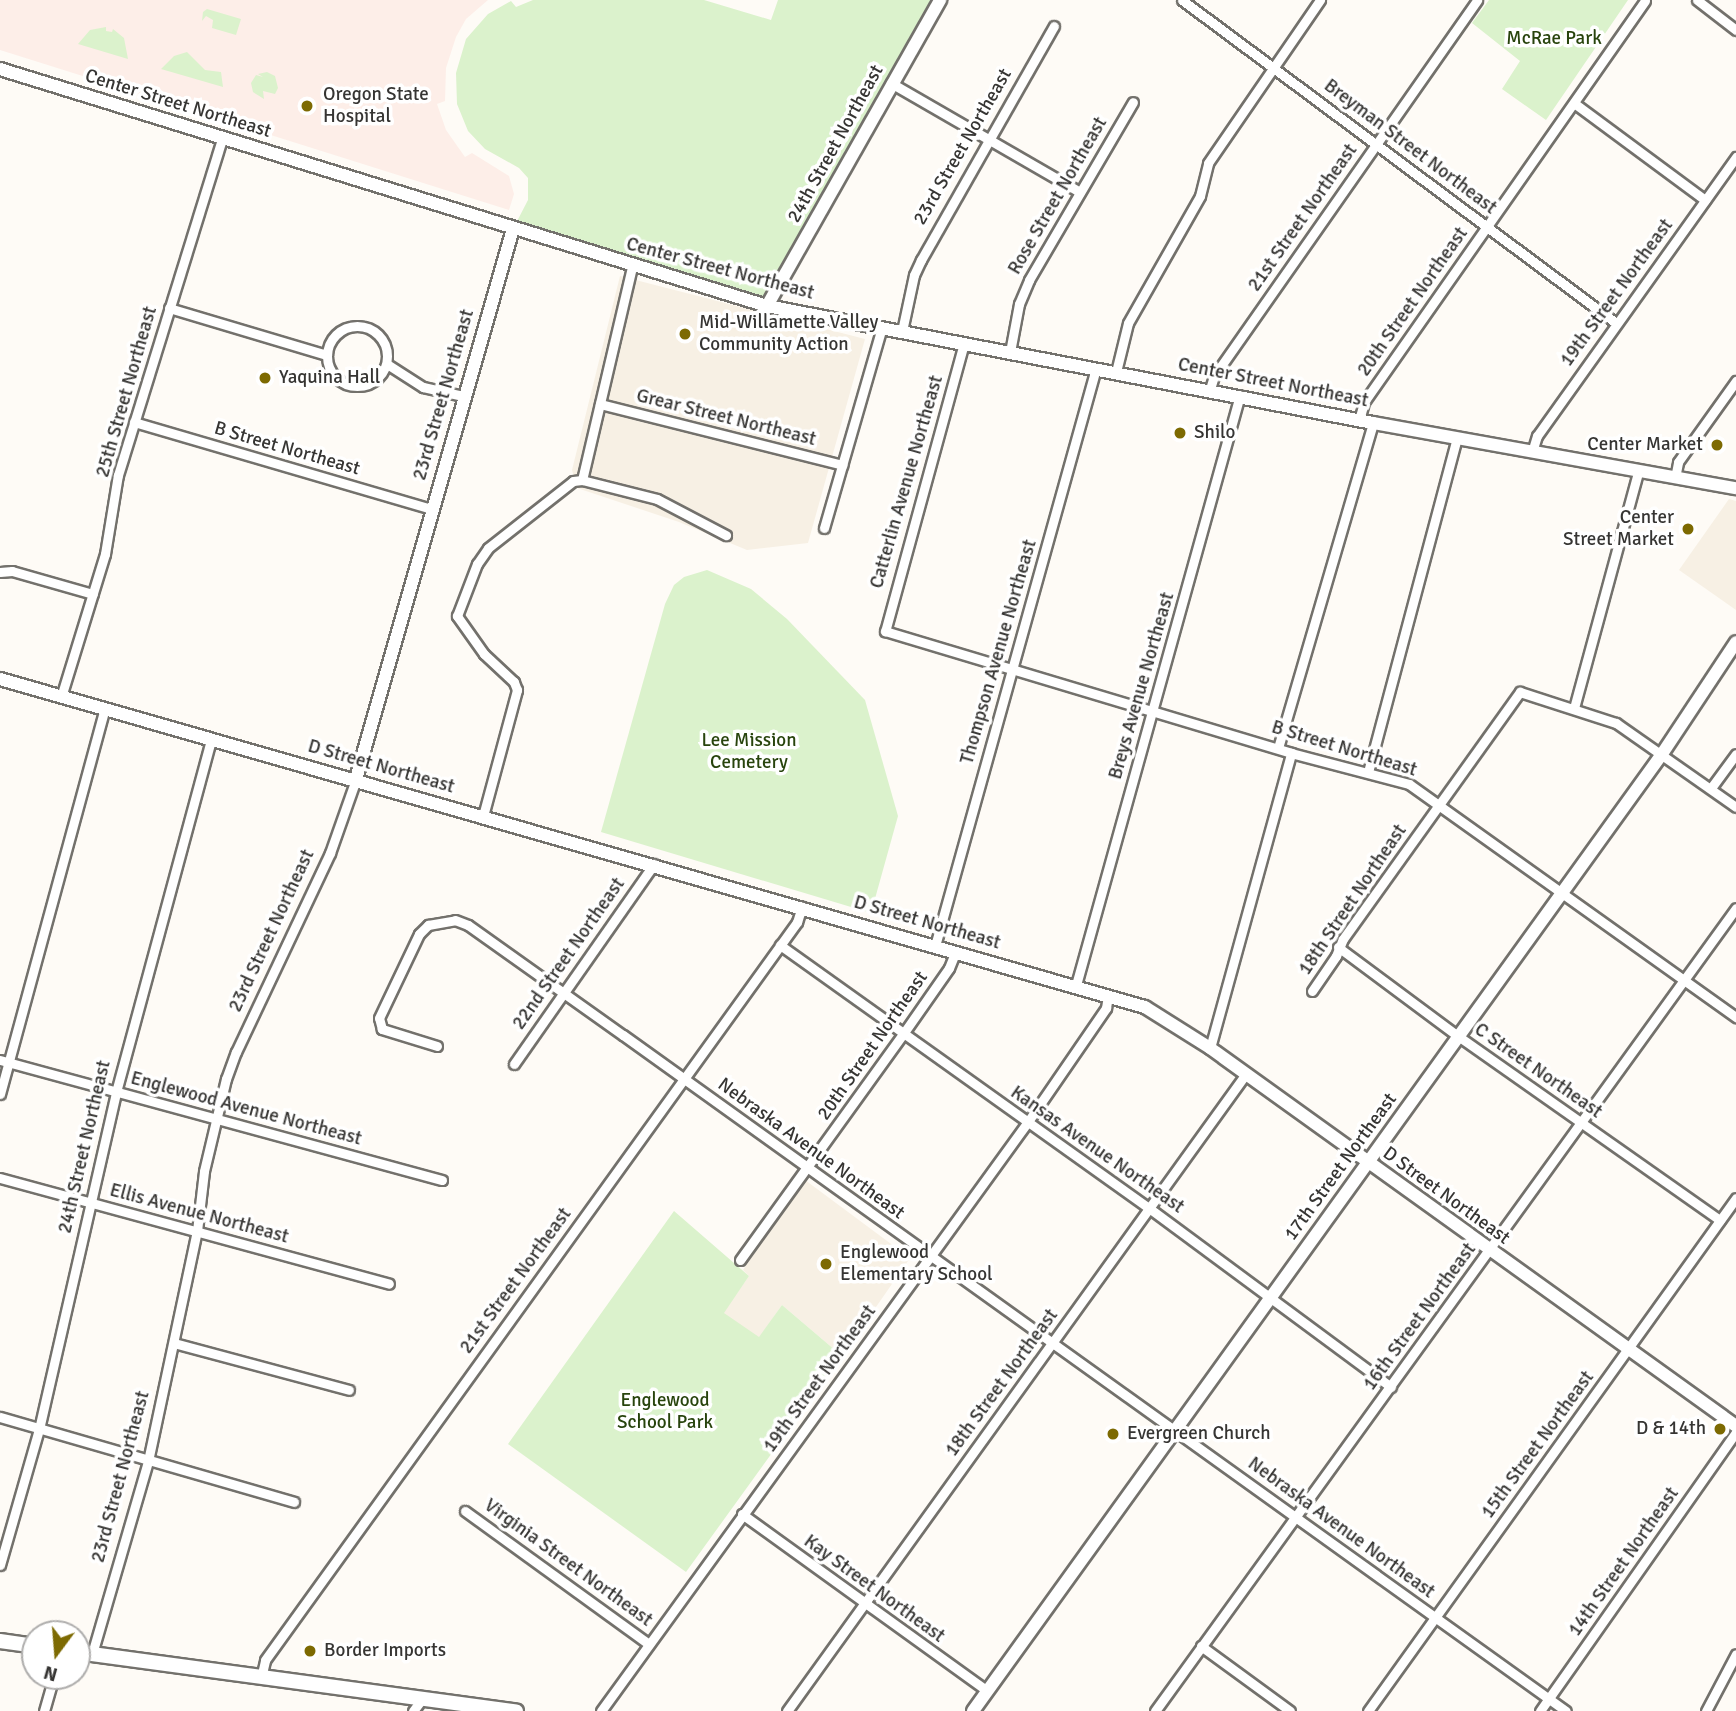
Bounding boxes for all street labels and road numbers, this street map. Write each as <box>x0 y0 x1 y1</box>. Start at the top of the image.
street label: 24th Street Northeast <box>783 61 889 227</box>
street label: Center Street Northeast <box>82 65 274 143</box>
street label: 23rd Street Northeast <box>909 65 1017 229</box>
street label: Breyman Street Northeast <box>1319 75 1501 219</box>
street label: Rose Street Northeast <box>1004 113 1112 279</box>
street label: 21st Street Northeast <box>1244 140 1362 296</box>
street label: 19th Street Northeast <box>1556 215 1678 371</box>
street label: 20th Street Northeast <box>1353 223 1473 381</box>
street label: Center Street Northeast <box>624 233 816 305</box>
street label: 25th Street Northeast <box>92 304 162 480</box>
street label: 23rd Street Northeast <box>409 307 479 483</box>
street label: Center Street Northeast <box>1176 353 1370 413</box>
street label: Catterlin Avenue Northeast <box>866 373 948 591</box>
street label: Grear Street Northeast <box>634 385 818 451</box>
street label: B Street Northeast <box>211 417 363 481</box>
street label: Thompson Avenue Northeast <box>956 537 1042 767</box>
street label: Breys Avenue Northeast <box>1104 590 1180 782</box>
street label: B Street Northeast <box>1269 716 1419 782</box>
street label: D Street Northeast <box>305 735 457 799</box>
street label: 18th Street Northeast <box>1294 820 1412 980</box>
street label: 23rd Street Northeast <box>224 846 320 1016</box>
street label: 22nd Street Northeast <box>508 874 630 1034</box>
street label: D Street Northeast <box>851 891 1003 955</box>
street label: 20th Street Northeast <box>813 967 933 1125</box>
street label: C Street Northeast <box>1470 1018 1606 1124</box>
street label: 24th Street Northeast <box>54 1058 116 1236</box>
street label: Englewood Avenue Northeast <box>128 1067 364 1151</box>
street label: Nebraska Avenue Northeast <box>713 1074 909 1224</box>
street label: Kansas Avenue Northeast <box>1006 1081 1188 1219</box>
street label: 17th Street Northeast <box>1280 1089 1402 1245</box>
street label: D Street Northeast <box>1378 1142 1514 1250</box>
street label: Ellis Avenue Northeast <box>107 1179 291 1249</box>
street label: 21st Street Northeast <box>455 1204 577 1358</box>
street label: 16th Street Northeast <box>1359 1239 1481 1395</box>
street label: 19th Street Northeast <box>759 1301 881 1457</box>
street label: 18th Street Northeast <box>941 1305 1063 1461</box>
street label: 15th Street Northeast <box>1477 1367 1599 1523</box>
street label: 23rd Street Northeast <box>87 1389 155 1565</box>
street label: Nebraska Avenue Northeast <box>1243 1453 1439 1603</box>
street label: 14th Street Northeast <box>1564 1483 1684 1641</box>
street label: Virginia Street Northeast <box>479 1494 657 1632</box>
street label: Kay Street Northeast <box>799 1530 949 1648</box>

